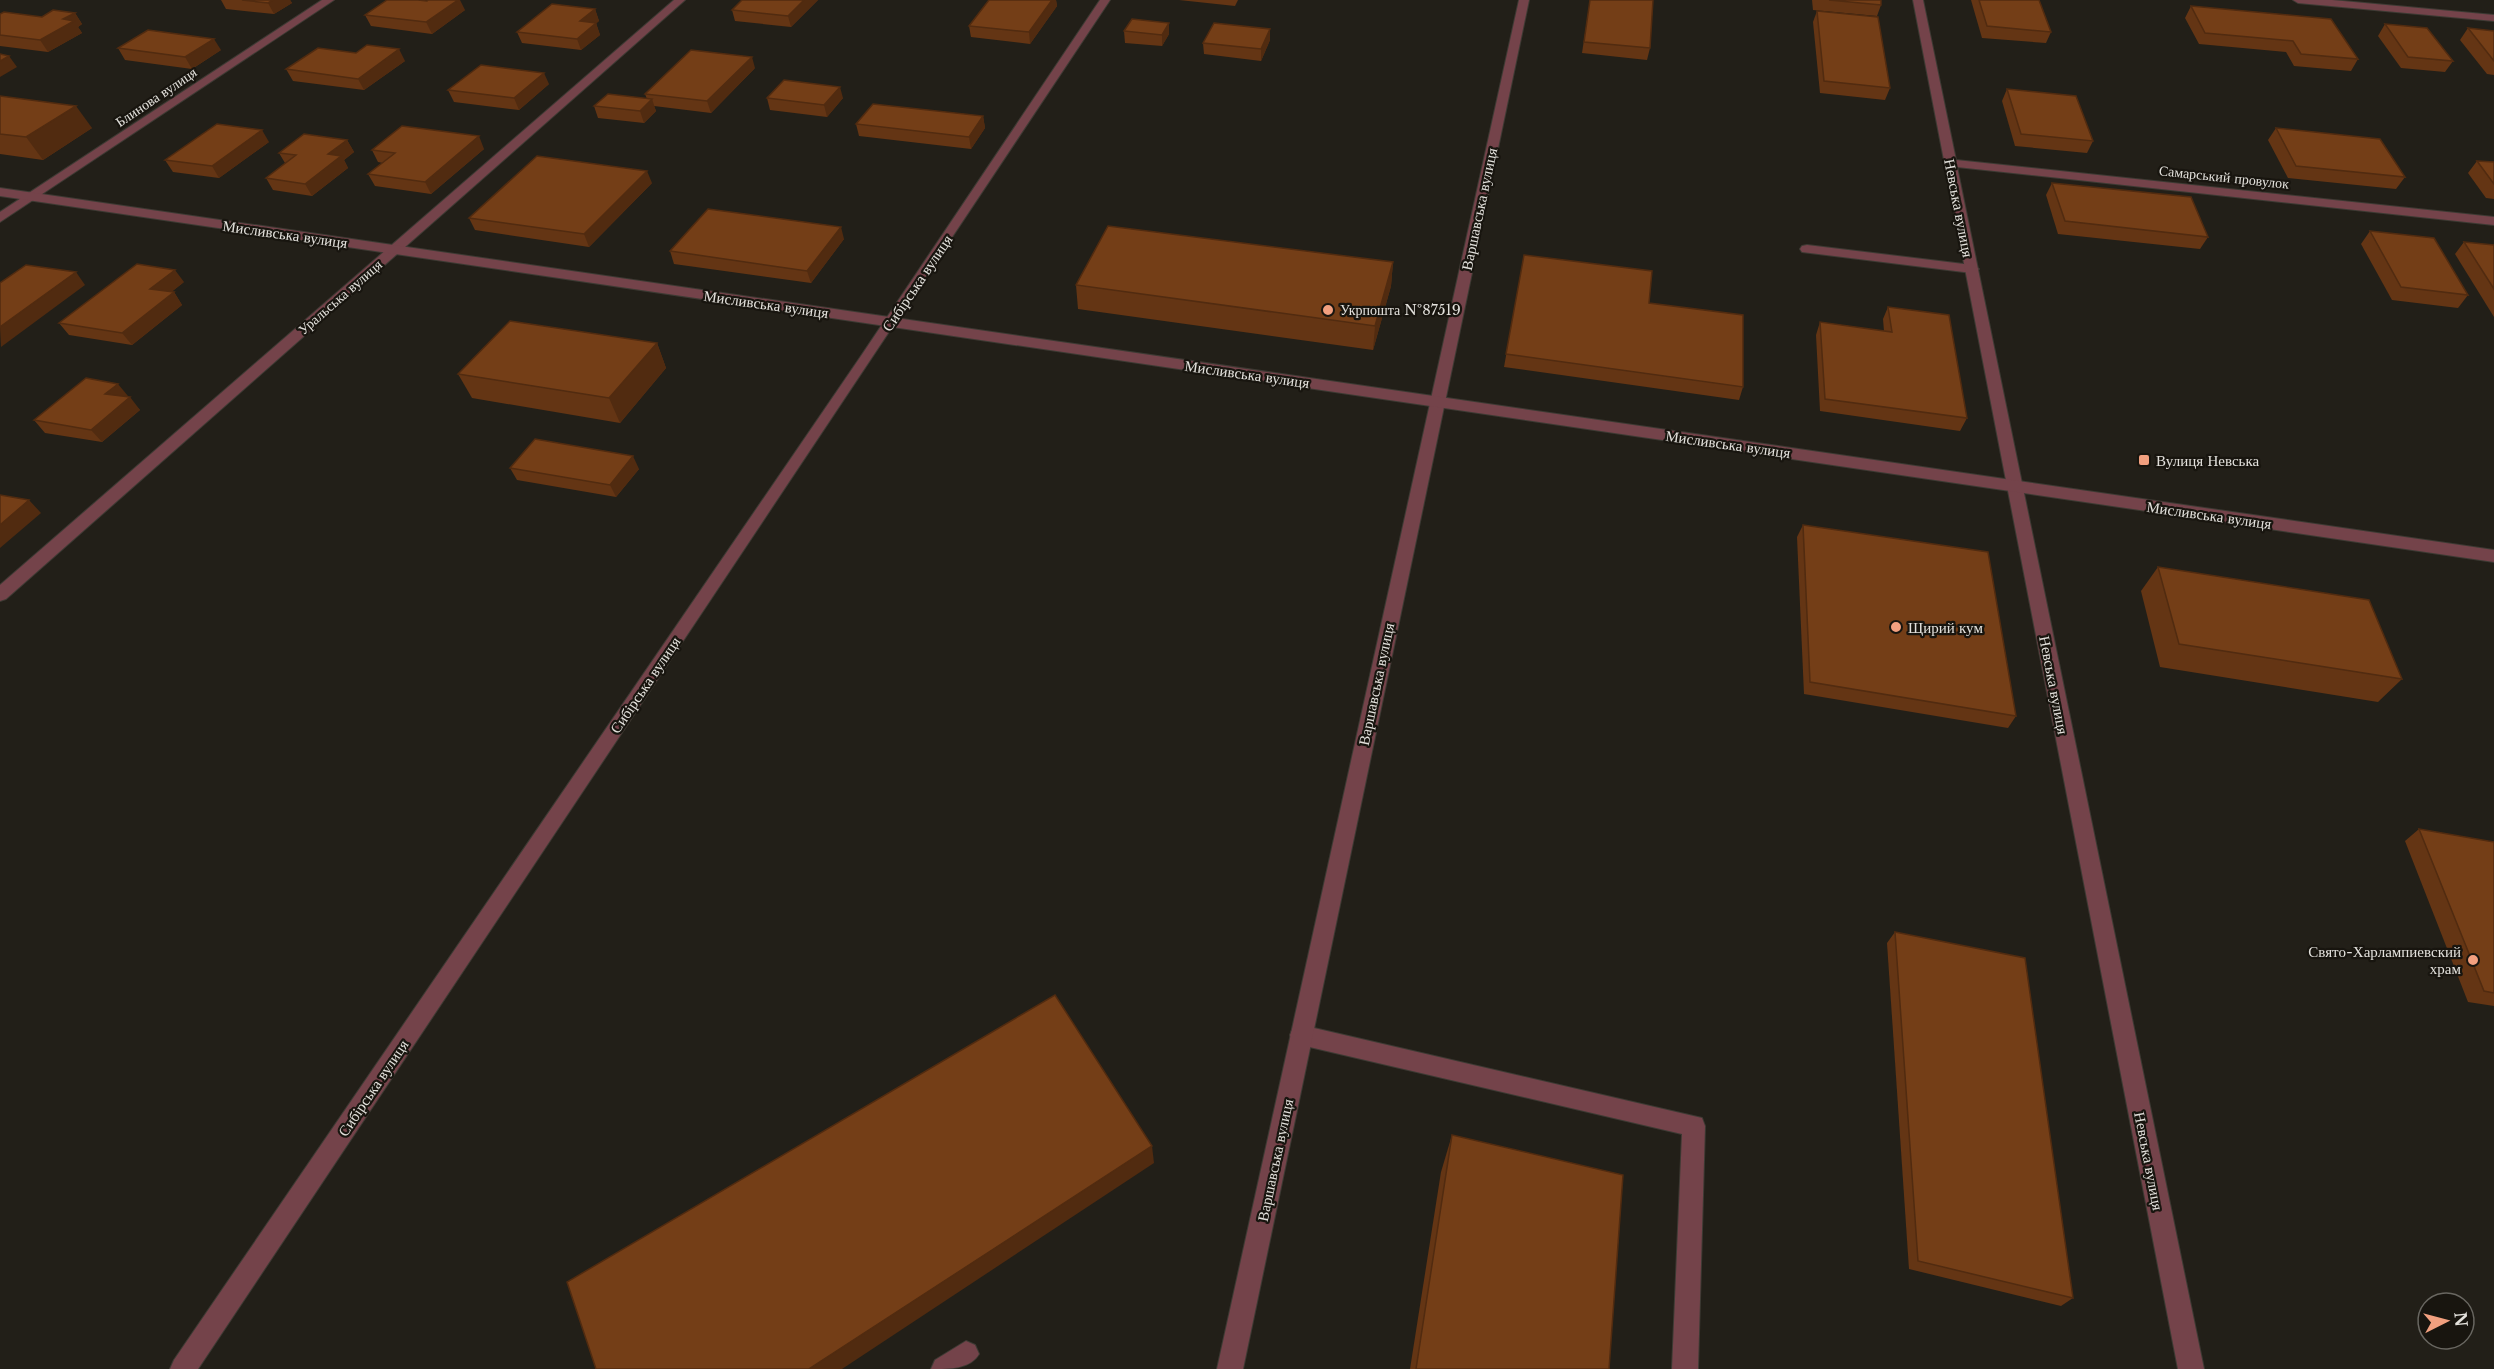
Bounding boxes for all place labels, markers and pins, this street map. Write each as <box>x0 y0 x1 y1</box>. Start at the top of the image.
place label: Укрпошта №87519 <box>1340 301 1461 319</box>
marker: Укрпошта №87519 <box>1321 303 1335 317</box>
place label: Вулиця Невська <box>2156 451 2259 470</box>
marker: Вулиця Невська <box>2137 453 2151 467</box>
place label: Щирий кум <box>1908 618 1983 637</box>
marker: Щирий кум <box>1889 620 1903 634</box>
place label: Свято-Харлампиевский храм <box>2308 942 2462 978</box>
marker: Свято-Харлампиевский храм <box>2466 953 2480 967</box>

